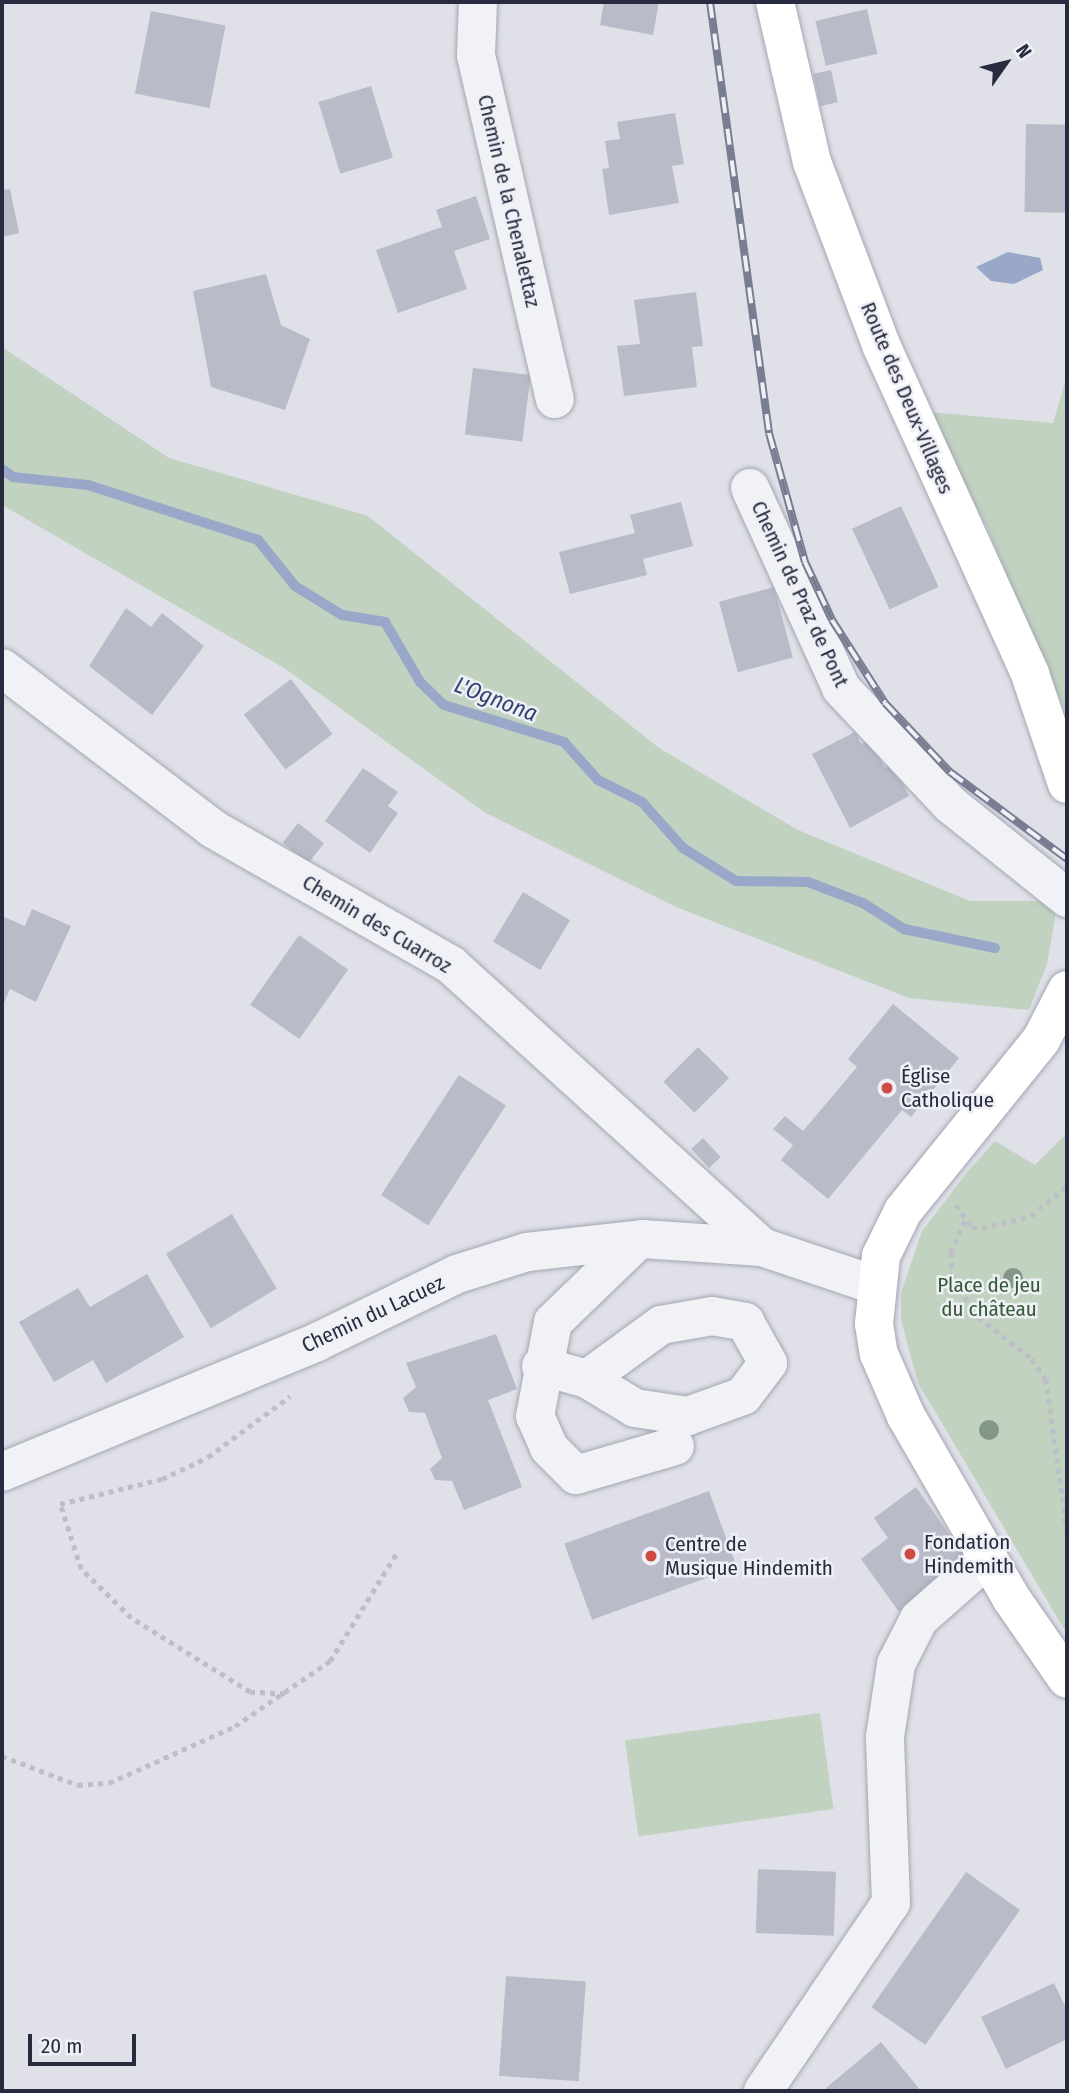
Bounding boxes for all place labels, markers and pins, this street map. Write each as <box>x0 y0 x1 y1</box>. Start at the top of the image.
place label: Église Catholique <box>901 1063 994 1113</box>
marker: Église Catholique <box>879 1080 895 1096</box>
place label: Fondation Hindemith <box>924 1529 1014 1579</box>
place label: Centre de Musique Hindemith <box>665 1531 833 1581</box>
marker: Fondation Hindemith <box>902 1546 918 1562</box>
marker: Centre de Musique Hindemith <box>643 1548 659 1564</box>

